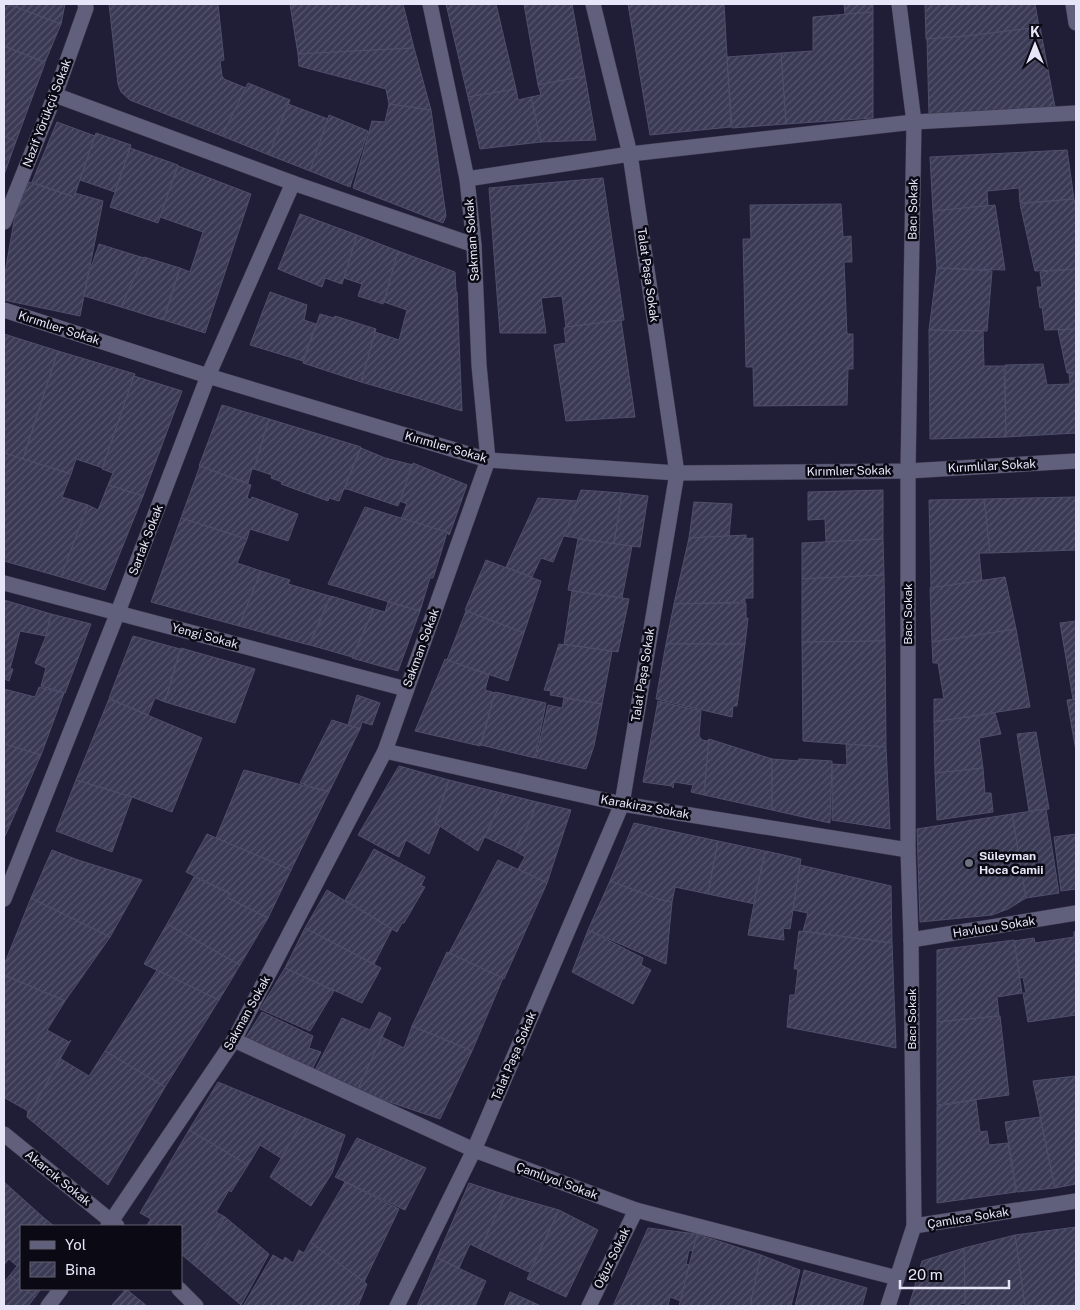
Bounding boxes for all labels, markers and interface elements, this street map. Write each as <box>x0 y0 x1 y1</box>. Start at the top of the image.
north arrow <box>1010 20 1060 70</box>
text: K <box>1030 24 1040 40</box>
street label: Nazif Yörükçü Sokak <box>20 57 74 169</box>
street label: Bacı Sokak <box>905 178 921 240</box>
street label: Sakman Sokak <box>462 198 482 282</box>
street label: Talat Paşa Sokak <box>634 227 662 323</box>
street label: Kırımlıer Sokak <box>16 308 102 348</box>
street label: Kırımlıer Sokak <box>403 429 489 465</box>
street label: Kırımlılar Sokak <box>947 457 1037 475</box>
street label: Kırımlıer Sokak <box>806 463 892 479</box>
street label: Sartak Sokak <box>126 502 166 577</box>
street label: Bacı Sokak <box>901 583 915 645</box>
street label: Sakman Sokak <box>400 606 442 689</box>
street label: Yengi Sokak <box>170 620 240 652</box>
street label: Talat Paşa Sokak <box>629 627 657 723</box>
street label: Karakiraz Sokak <box>599 792 691 822</box>
place label: Süleyman Hoca Camii <box>979 849 1043 877</box>
marker: Süleyman Hoca Camii <box>963 857 975 869</box>
street label: Havlucu Sokak <box>952 914 1036 940</box>
street label: Sakman Sokak <box>221 973 273 1053</box>
street label: Bacı Sokak <box>905 988 919 1050</box>
street label: Talat Paşa Sokak <box>489 1009 539 1103</box>
street label: Akarcık Sokak <box>22 1147 94 1209</box>
street label: Çamlıyol Sokak <box>514 1160 600 1202</box>
street label: Çamlıca Sokak <box>926 1205 1010 1231</box>
legend <box>20 1225 182 1290</box>
street label: Oğuz Sokak <box>591 1225 633 1291</box>
text: Yol <box>65 1236 86 1253</box>
scale bar <box>900 1258 1009 1290</box>
text: Bina <box>65 1261 96 1278</box>
text: 20 m <box>908 1266 943 1283</box>

